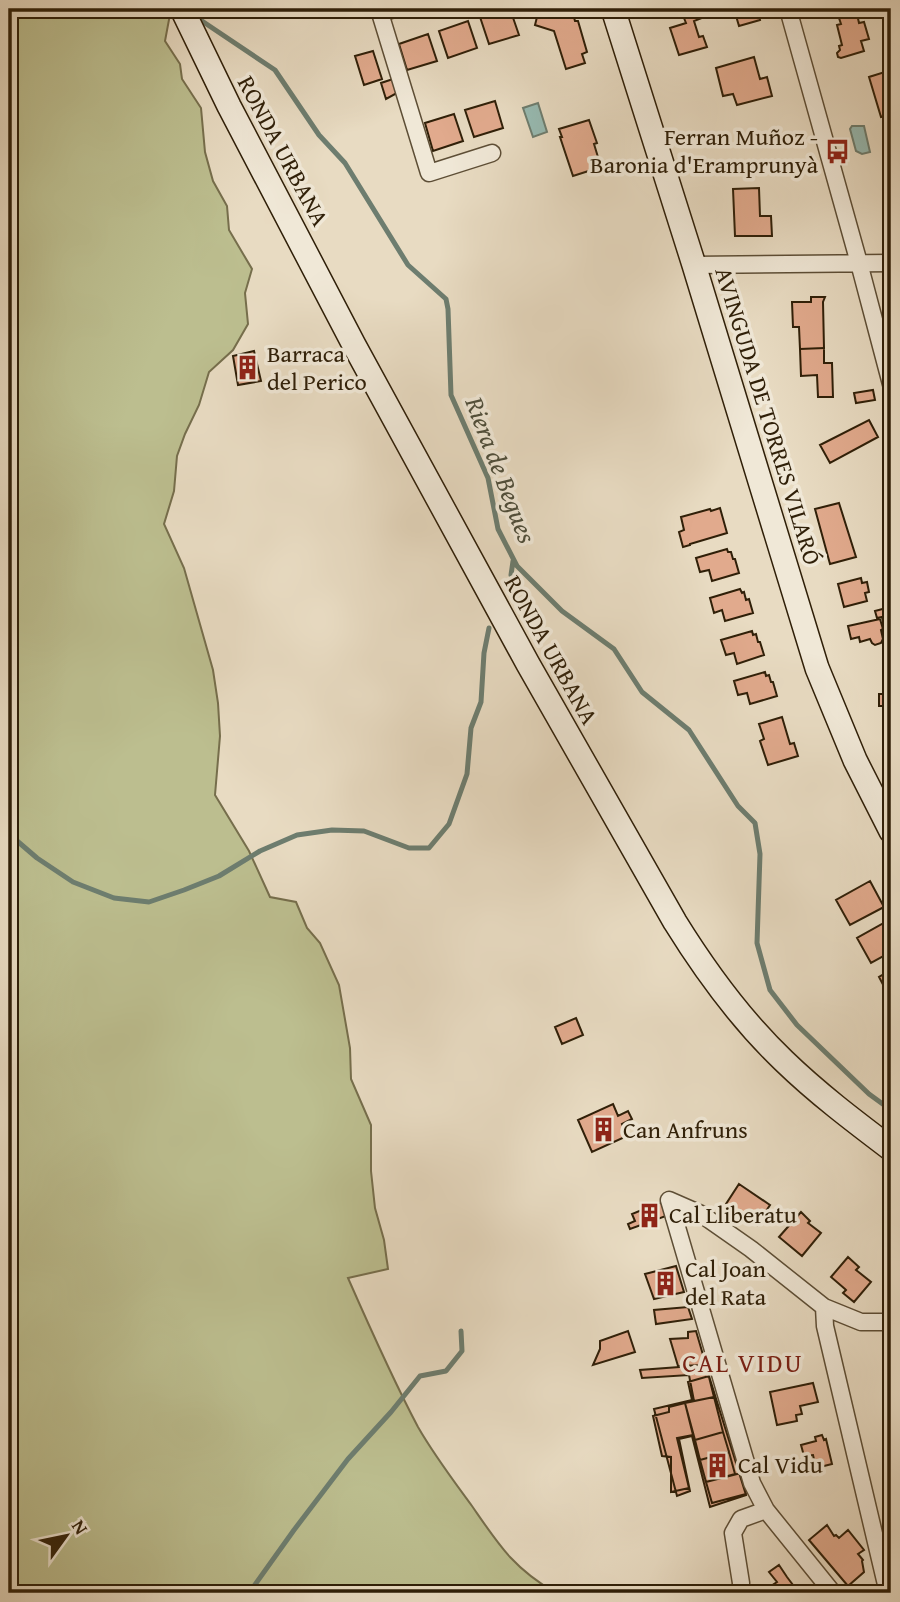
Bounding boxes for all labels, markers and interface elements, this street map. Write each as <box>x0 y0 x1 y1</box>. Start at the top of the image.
street label: RONDA URBANA <box>229 69 338 233</box>
place label: Ferran Muñoz - Baronia d'Eramprunyà <box>590 119 819 182</box>
bus stop icon: Ferran Muñoz - Baronia d'Eramprunyà <box>824 137 852 165</box>
street label: AVINGUDA DE TORRES VILARÓ <box>706 263 830 569</box>
place label: Barraca del Perico <box>267 336 367 399</box>
building icon: Barraca del Perico <box>233 354 261 382</box>
water label: Riera de Begues <box>455 390 547 549</box>
street label: RONDA URBANA <box>496 569 607 731</box>
place label: Can Anfruns <box>623 1112 748 1147</box>
building icon: Can Anfruns <box>589 1116 617 1144</box>
place label: Cal Lliberatu <box>669 1197 797 1232</box>
building icon: Cal Lliberatu <box>635 1201 663 1229</box>
place label: Cal Joan del Rata <box>685 1251 767 1314</box>
building icon: Cal Joan del Rata <box>651 1269 679 1297</box>
district label: CAL VIDU <box>682 1343 804 1382</box>
place label: Cal Vidu <box>738 1447 823 1482</box>
building icon: Cal Vidu <box>704 1451 732 1479</box>
north arrow <box>32 1500 102 1570</box>
text: N <box>65 1514 96 1540</box>

